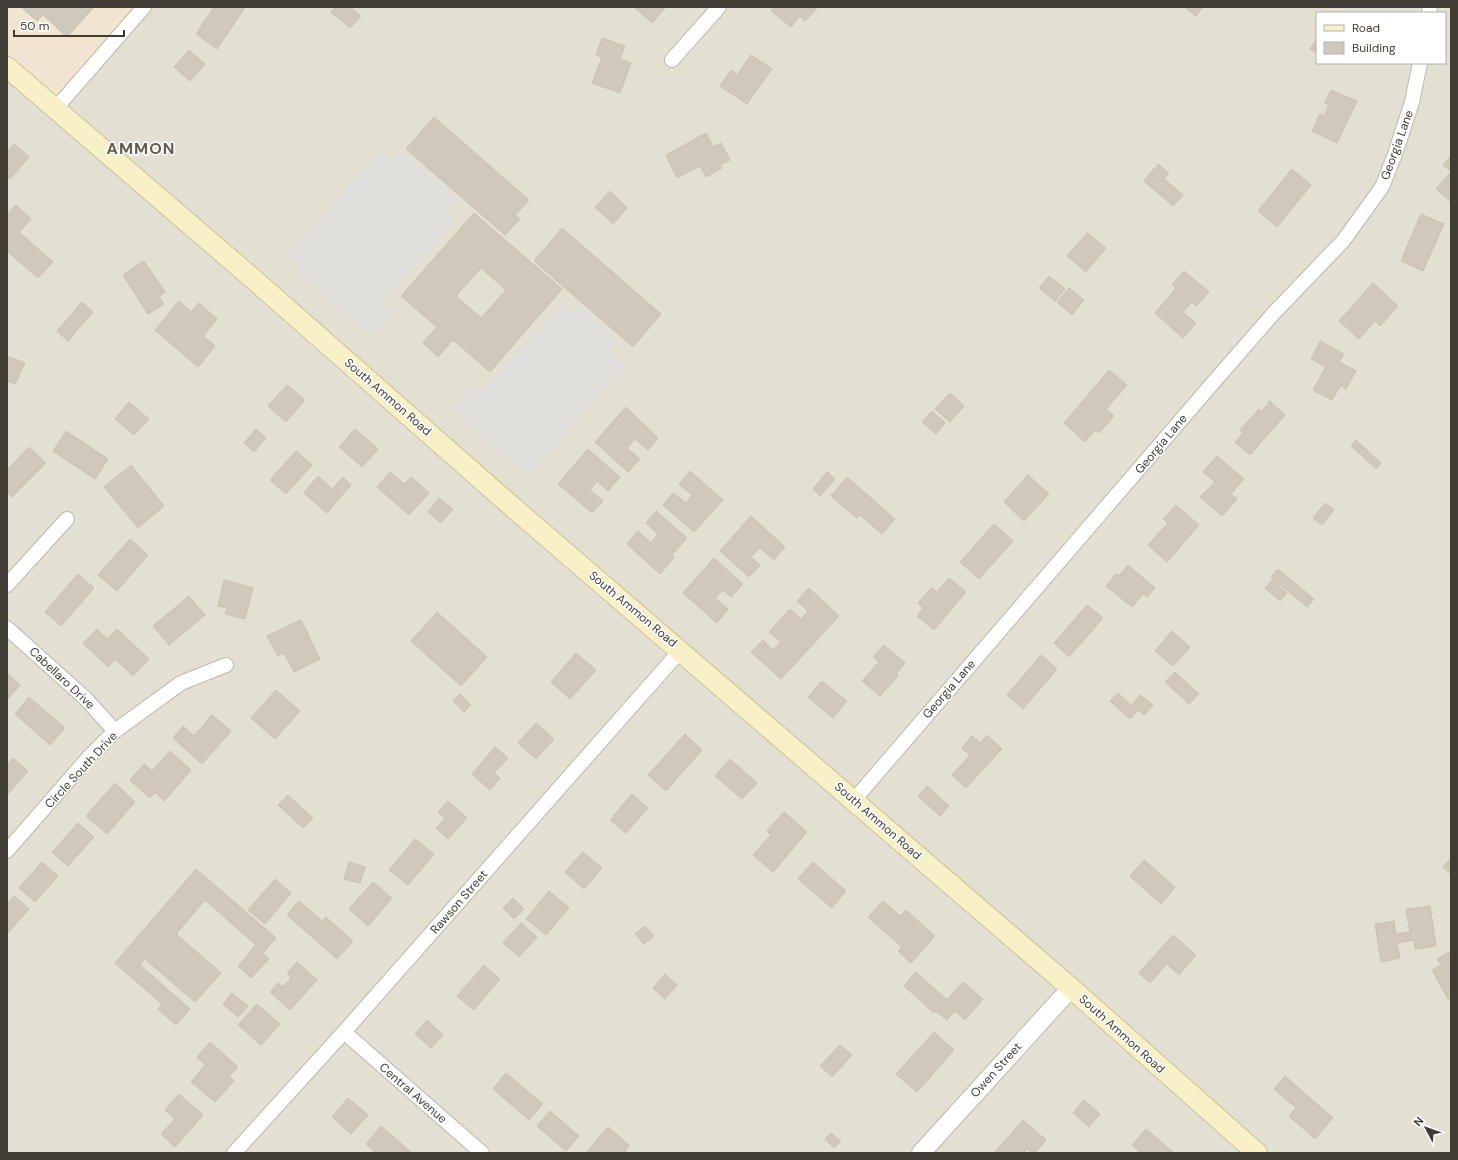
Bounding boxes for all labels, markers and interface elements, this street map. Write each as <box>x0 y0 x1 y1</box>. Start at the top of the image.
scale bar <box>14 12 124 38</box>
legend <box>1316 12 1446 64</box>
text: 50 m <box>20 18 49 34</box>
text: Road <box>1352 20 1380 36</box>
text: Building <box>1352 40 1396 56</box>
street label: Georgia Lane <box>1377 108 1417 182</box>
district label: AMMON <box>107 138 175 159</box>
street label: South Ammon Road <box>341 355 435 439</box>
street label: Georgia Lane <box>1131 411 1191 477</box>
street label: South Ammon Road <box>586 567 680 651</box>
street label: Cabellaro Drive <box>26 643 98 713</box>
street label: Georgia Lane <box>919 656 979 722</box>
street label: Circle South Drive <box>41 728 121 812</box>
street label: South Ammon Road <box>831 779 925 863</box>
street label: Rawson Street <box>427 866 491 937</box>
street label: South Ammon Road <box>1076 991 1168 1077</box>
street label: Owen Street <box>967 1039 1025 1101</box>
street label: Central Avenue <box>376 1059 450 1127</box>
north arrow <box>1406 1108 1446 1148</box>
text: N <box>1411 1114 1426 1129</box>

